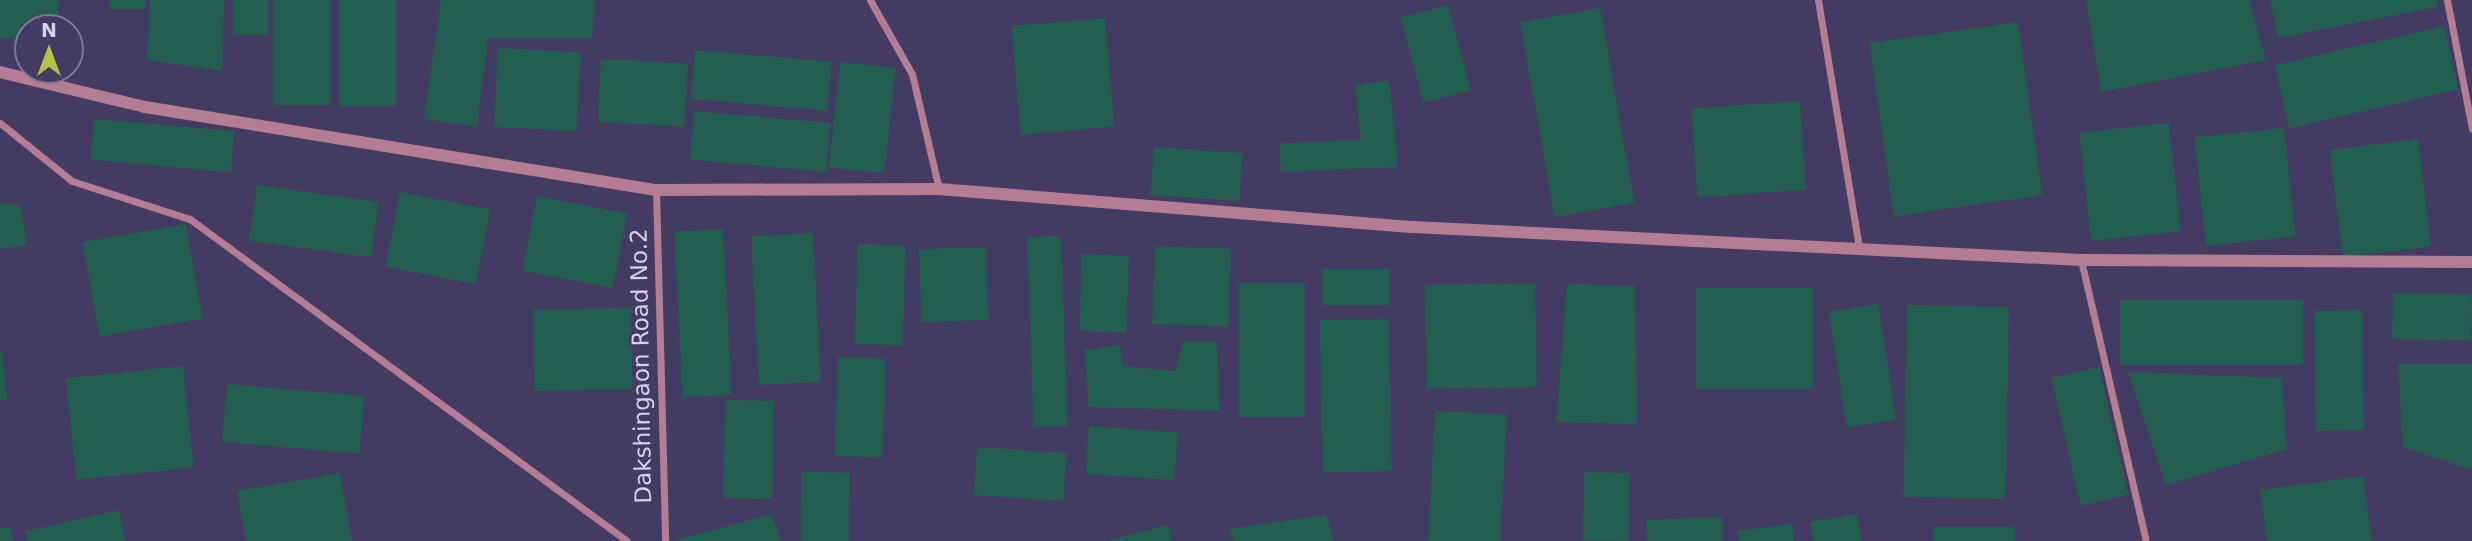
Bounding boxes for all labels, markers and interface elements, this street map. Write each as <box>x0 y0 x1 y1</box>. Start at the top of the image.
north arrow <box>14 14 84 84</box>
text: N <box>41 19 57 41</box>
street label: Dakshingaon Road No.2 <box>625 228 657 504</box>

